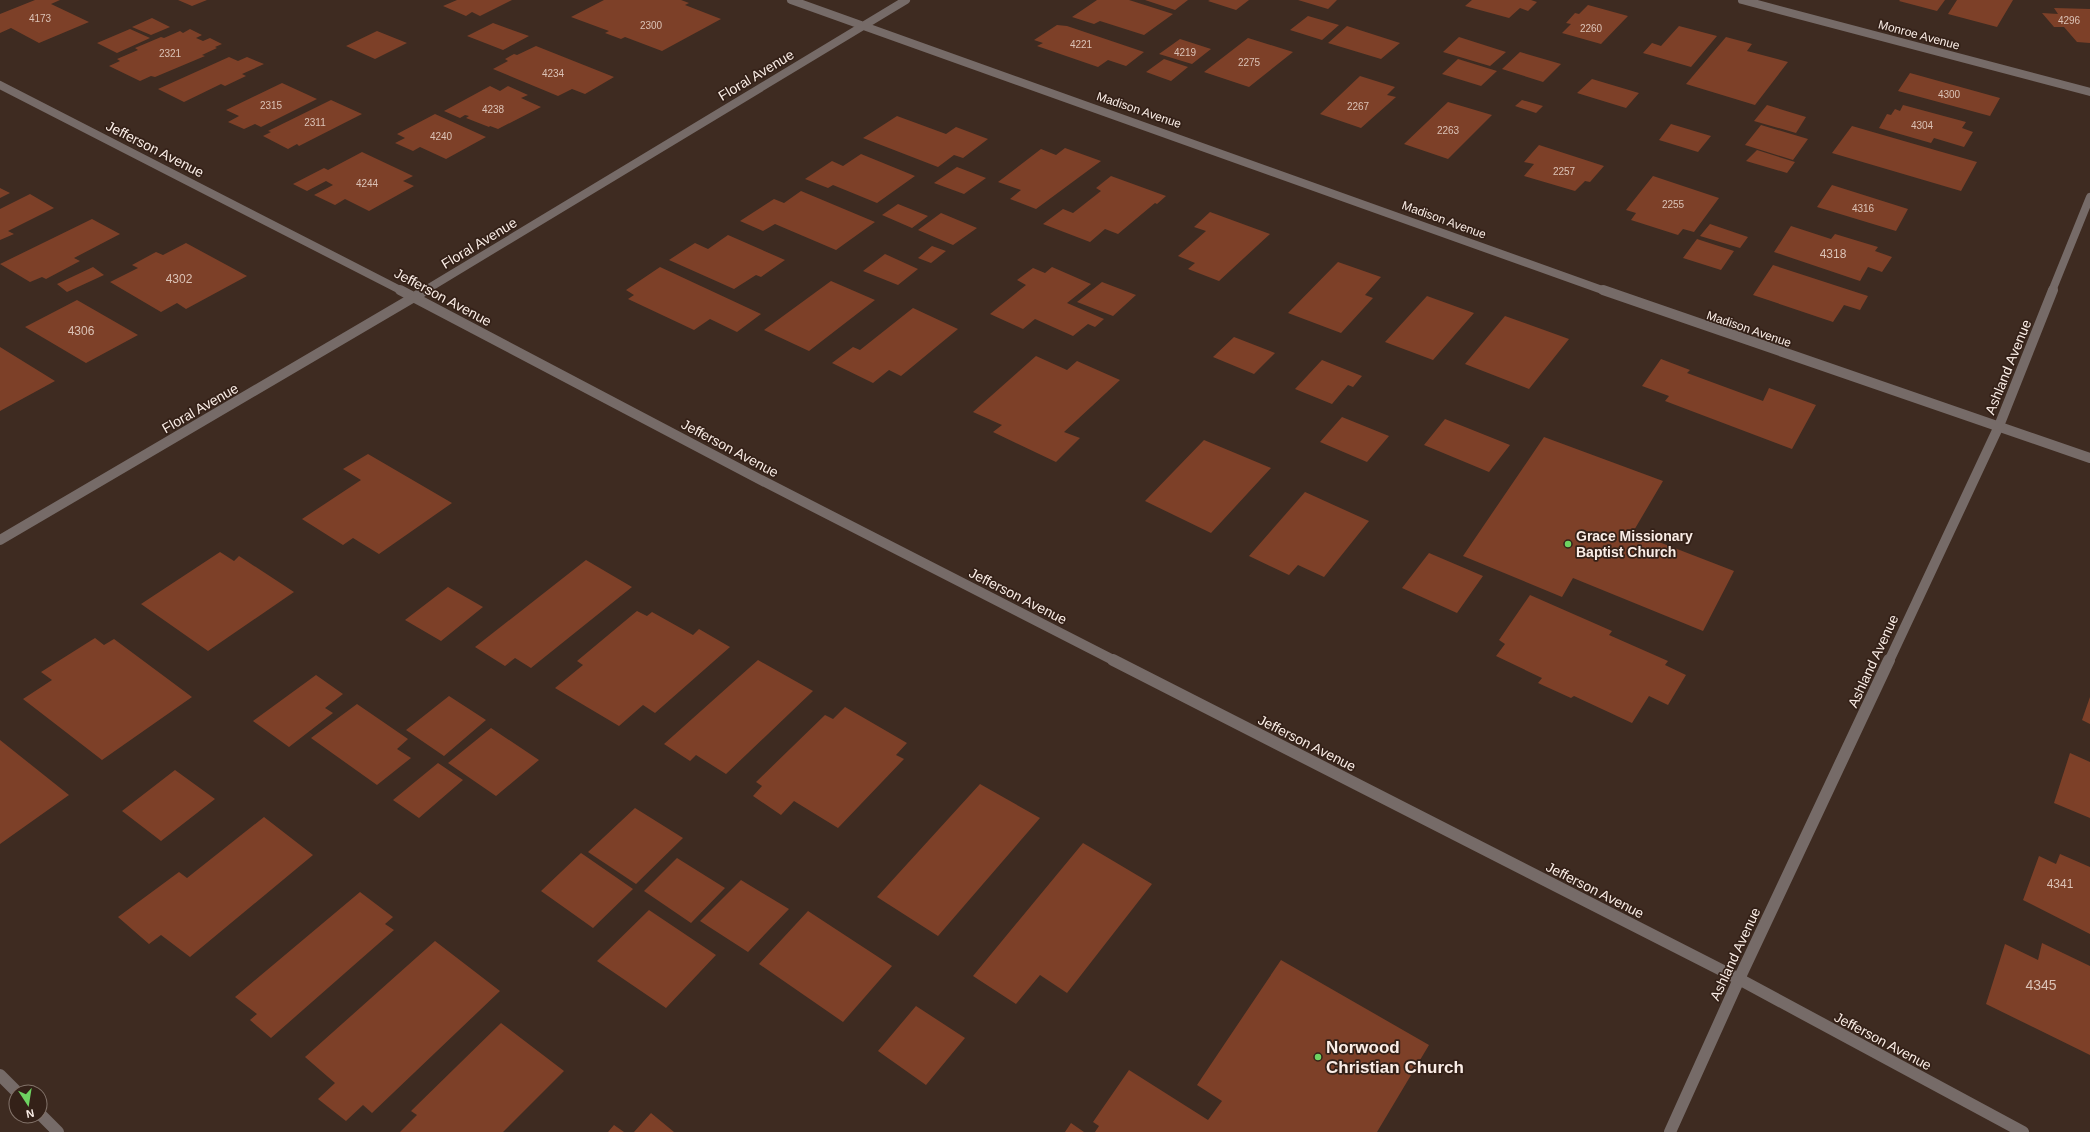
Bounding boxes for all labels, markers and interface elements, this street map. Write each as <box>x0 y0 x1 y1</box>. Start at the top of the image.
house number: 4173 <box>29 13 52 24</box>
house number: 4296 <box>2058 15 2081 26</box>
street label: Monroe Avenue <box>1877 17 1962 53</box>
house number: 2300 <box>640 20 663 31</box>
house number: 2260 <box>1580 23 1603 34</box>
house number: 4221 <box>1070 39 1093 50</box>
street label: Floral Avenue <box>715 46 797 104</box>
house number: 4219 <box>1174 47 1197 58</box>
house number: 2321 <box>159 48 182 59</box>
house number: 2275 <box>1238 57 1261 68</box>
house number: 4234 <box>542 68 565 79</box>
street label: Madison Avenue <box>1095 89 1183 131</box>
house number: 4300 <box>1938 89 1961 100</box>
house number: 2315 <box>260 100 283 111</box>
house number: 2267 <box>1347 101 1370 112</box>
house number: 4238 <box>482 104 505 115</box>
street label: Jefferson Avenue <box>103 117 207 181</box>
house number: 2311 <box>304 117 326 128</box>
house number: 4304 <box>1911 120 1934 131</box>
house number: 2263 <box>1437 125 1460 136</box>
house number: 4240 <box>430 131 453 142</box>
house number: 2257 <box>1553 166 1576 177</box>
house number: 4244 <box>356 178 379 189</box>
street label: Madison Avenue <box>1400 198 1488 242</box>
house number: 2255 <box>1662 199 1685 210</box>
house number: 4316 <box>1852 203 1875 214</box>
street label: Floral Avenue <box>438 214 520 272</box>
house number: 4318 <box>1820 247 1847 261</box>
street label: Jefferson Avenue <box>392 265 494 329</box>
house number: 4302 <box>166 272 193 286</box>
street label: Madison Avenue <box>1705 308 1793 350</box>
street label: Ashland Avenue <box>1982 317 2034 417</box>
house number: 4306 <box>68 324 95 338</box>
street label: Floral Avenue <box>159 380 241 436</box>
street label: Jefferson Avenue <box>679 416 781 480</box>
place label: Grace Missionary Baptist Church <box>1576 528 1693 560</box>
marker: Grace Missionary Baptist Church <box>1563 539 1573 549</box>
street label: Jefferson Avenue <box>966 564 1070 628</box>
street label: Ashland Avenue <box>1844 612 1902 710</box>
street label: Jefferson Avenue <box>1255 711 1359 775</box>
street label: Jefferson Avenue <box>1543 858 1647 922</box>
house number: 4341 <box>2047 877 2074 891</box>
street label: Ashland Avenue <box>1706 905 1764 1003</box>
house number: 4345 <box>2025 977 2057 993</box>
street label: Jefferson Avenue <box>1832 1009 1934 1073</box>
place label: Norwood Christian Church <box>1326 1038 1464 1077</box>
marker: Norwood Christian Church <box>1313 1052 1323 1062</box>
north arrow <box>8 1084 48 1124</box>
text: N <box>25 1107 35 1120</box>

